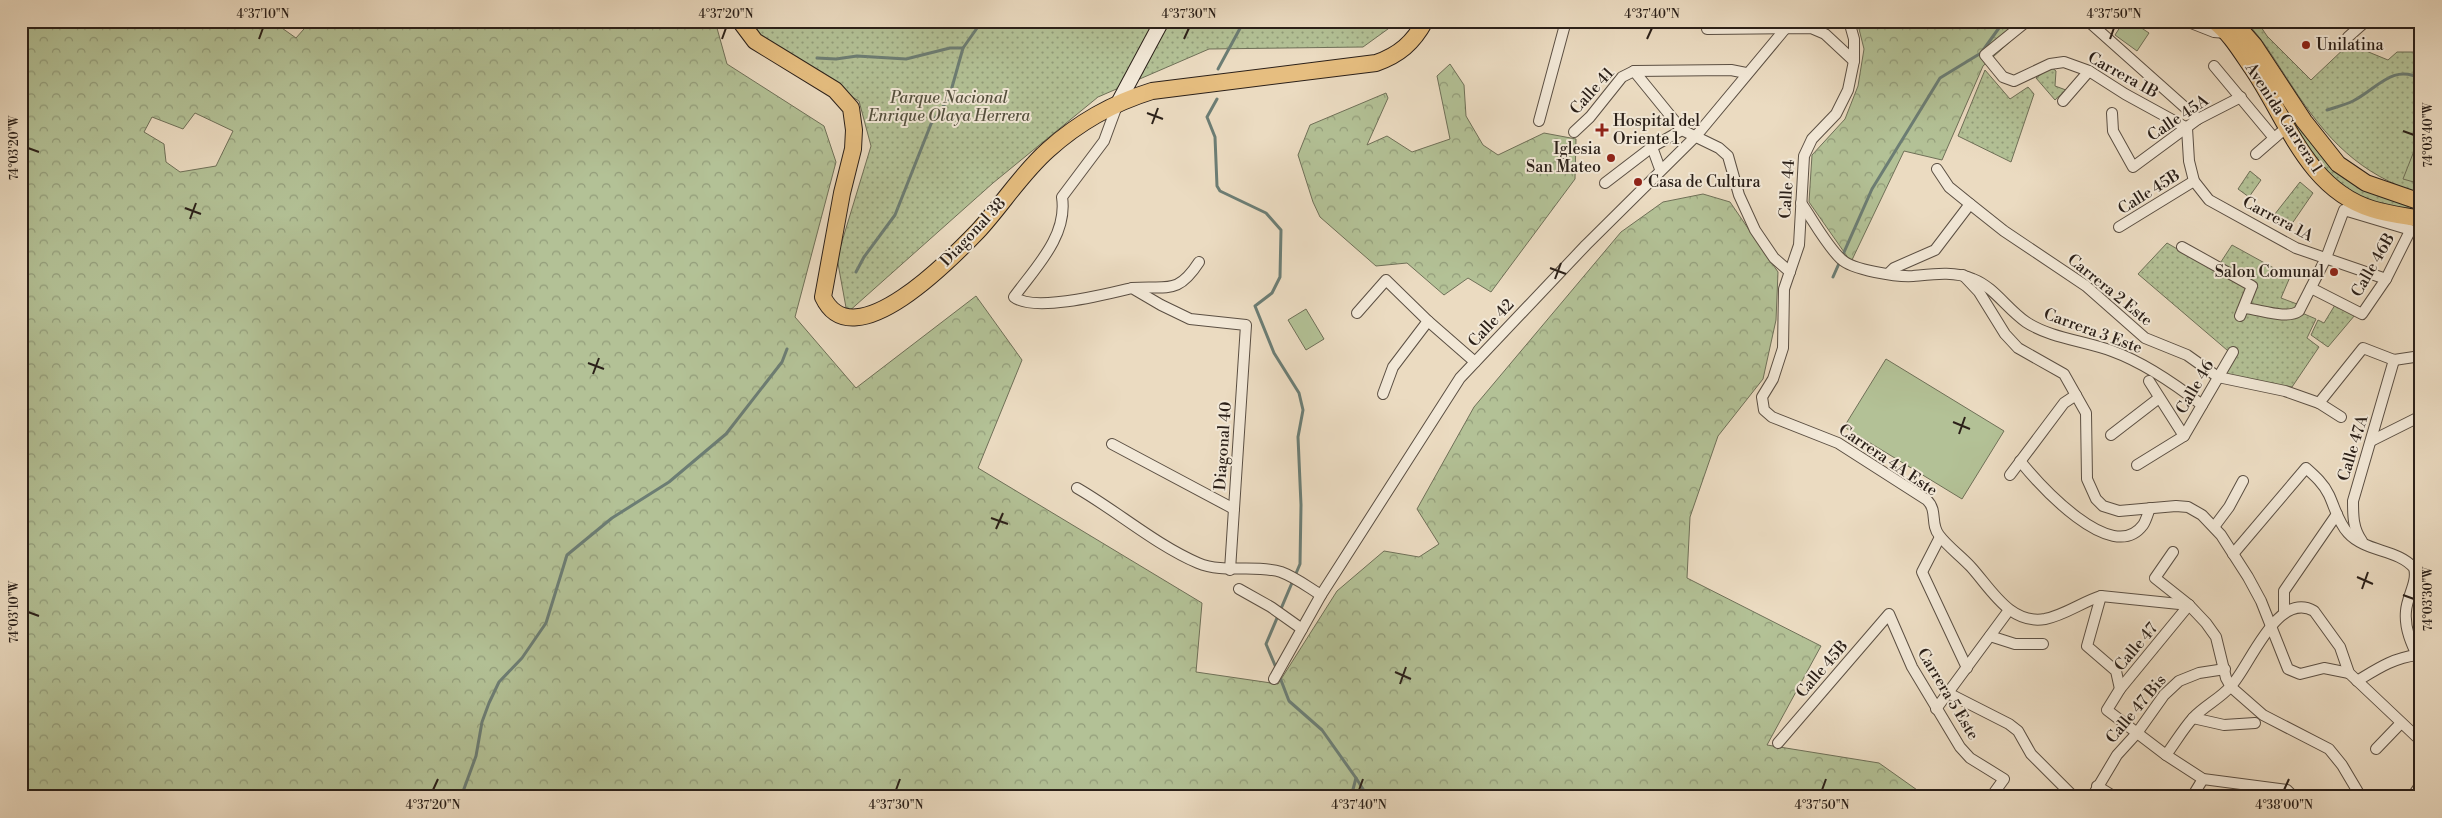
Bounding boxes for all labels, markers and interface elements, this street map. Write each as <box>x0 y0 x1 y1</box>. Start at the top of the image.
text: 4°37'10"N <box>236 7 290 22</box>
text: 4°37'20"N <box>698 7 754 22</box>
text: 4°37'30"N <box>1162 7 1216 22</box>
text: 4°37'40"N <box>1624 7 1680 22</box>
text: 4°37'50"N <box>2087 7 2141 22</box>
place label: Unilatina <box>2316 35 2385 55</box>
marker: Unilatina <box>2300 39 2312 51</box>
street label: Carrera 1B <box>2084 47 2162 103</box>
street label: Avenida Carrera 1 <box>2240 58 2327 177</box>
street label: Calle 41 <box>1566 63 1618 119</box>
park label: Parque Nacional Enrique Olaya Herrera <box>867 88 1030 126</box>
street label: Calle 45A <box>2144 90 2213 146</box>
text: 74°03'40"W <box>2421 101 2436 167</box>
place label: Hospital del Oriente 1 <box>1613 111 1700 149</box>
text: 74°03'20"W <box>7 115 22 180</box>
marker: Hospital del Oriente 1 <box>1595 123 1609 137</box>
place label: Iglesia San Mateo <box>1526 139 1602 177</box>
marker: Iglesia San Mateo <box>1605 152 1617 164</box>
street label: Calle 44 <box>1775 158 1799 219</box>
street label: Calle 45B <box>2114 165 2184 219</box>
place label: Casa de Cultura <box>1648 172 1761 192</box>
marker: Casa de Cultura <box>1632 176 1644 188</box>
street label: Carrera 1A <box>2239 192 2318 246</box>
street label: Diagonal 38 <box>936 193 1010 271</box>
street label: Calle 46B <box>2347 230 2399 300</box>
street label: Carrera 2 Este <box>2063 250 2157 330</box>
place label: Salon Comunal <box>2215 262 2324 282</box>
marker: Salon Comunal <box>2328 266 2340 278</box>
street label: Calle 42 <box>1464 295 1518 351</box>
street label: Carrera 3 Este <box>2041 304 2145 358</box>
street label: Calle 46 <box>2172 356 2219 418</box>
street label: Diagonal 40 <box>1210 401 1236 491</box>
street label: Calle 47A <box>2334 412 2373 483</box>
street label: Carrera 4A Este <box>1835 420 1941 500</box>
text: 74°03'30"W <box>2421 566 2436 631</box>
text: 74°03'10"W <box>7 580 22 643</box>
street label: Calle 47 <box>2110 619 2162 675</box>
street label: Calle 45B <box>1792 636 1852 702</box>
street label: Carrera 5 Este <box>1913 645 1983 743</box>
street label: Calle 47 Bis <box>2101 671 2171 747</box>
text: 4°37'20"N <box>405 798 461 813</box>
text: 4°37'30"N <box>869 798 923 813</box>
text: 4°37'40"N <box>1331 798 1387 813</box>
text: 4°37'50"N <box>1795 798 1849 813</box>
text: 4°38'00"N <box>2255 798 2313 813</box>

